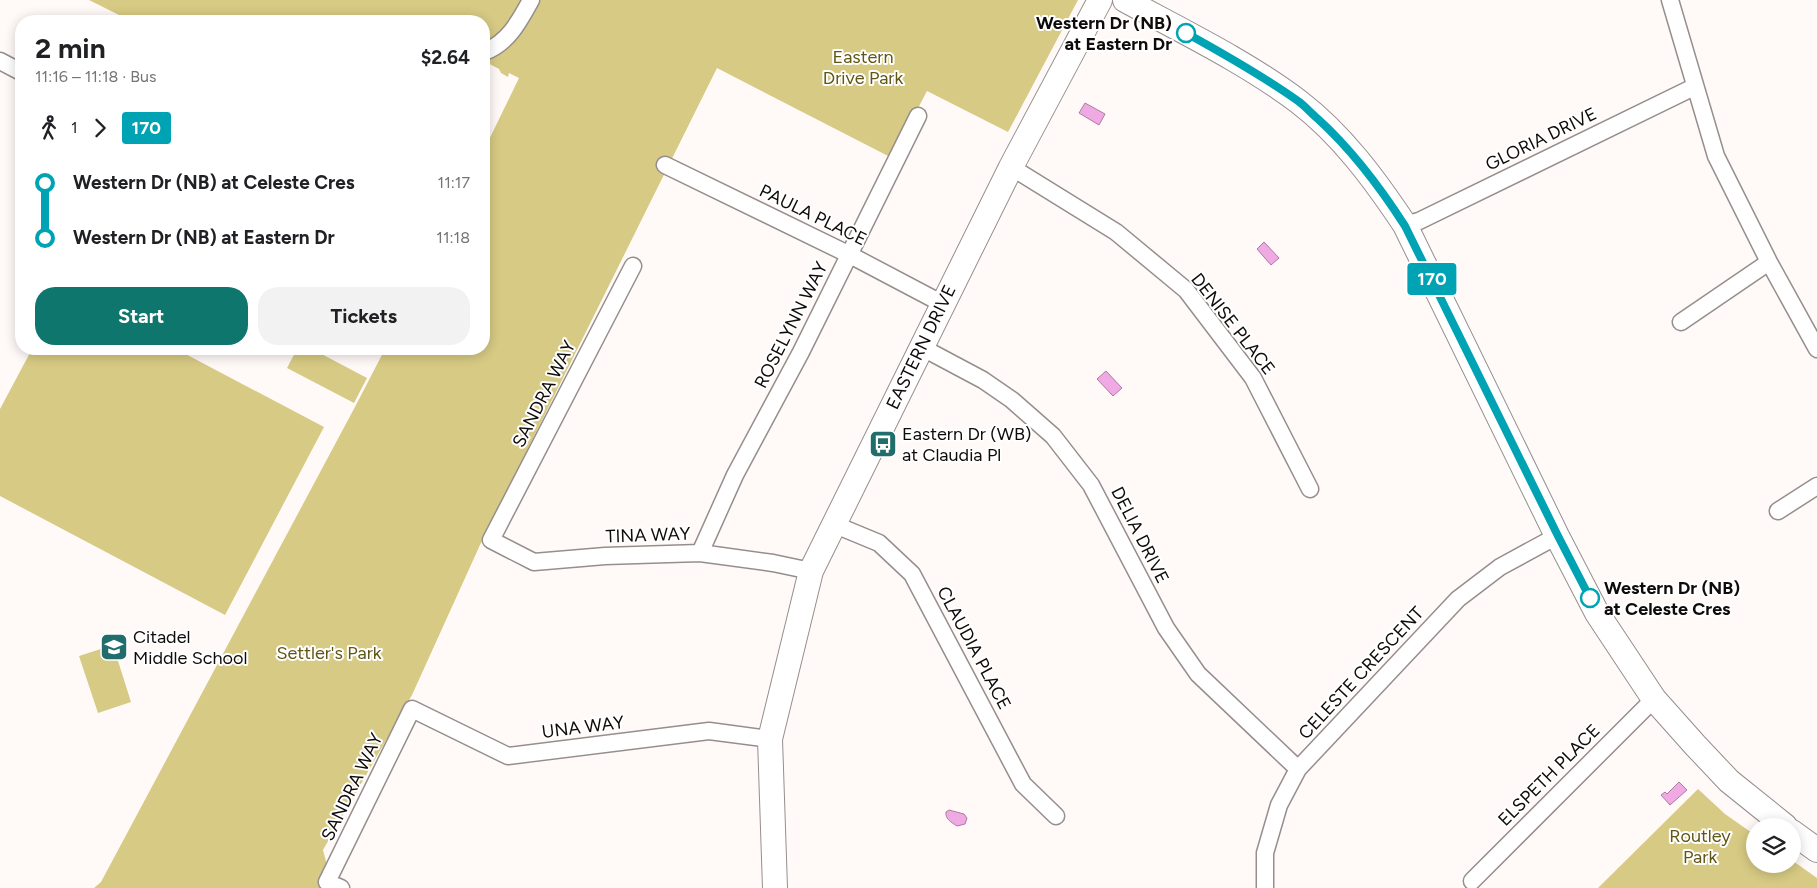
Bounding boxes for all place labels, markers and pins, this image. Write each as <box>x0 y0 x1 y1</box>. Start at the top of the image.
place label: Western Dr (NB) at Eastern Dr <box>1036 12 1172 55</box>
marker: Western Dr (NB) at Eastern Dr <box>1176 23 1196 43</box>
place label: Eastern Dr (WB) at Claudia Pl <box>902 423 1031 466</box>
bus stop icon: Eastern Dr (WB) at Claudia Pl <box>868 429 898 459</box>
place label: Western Dr (NB) at Celeste Cres <box>1604 577 1740 620</box>
marker: Western Dr (NB) at Celeste Cres <box>1580 588 1600 608</box>
place label: Citadel Middle School <box>133 626 247 669</box>
school or university icon: Citadel Middle School <box>99 632 129 662</box>

